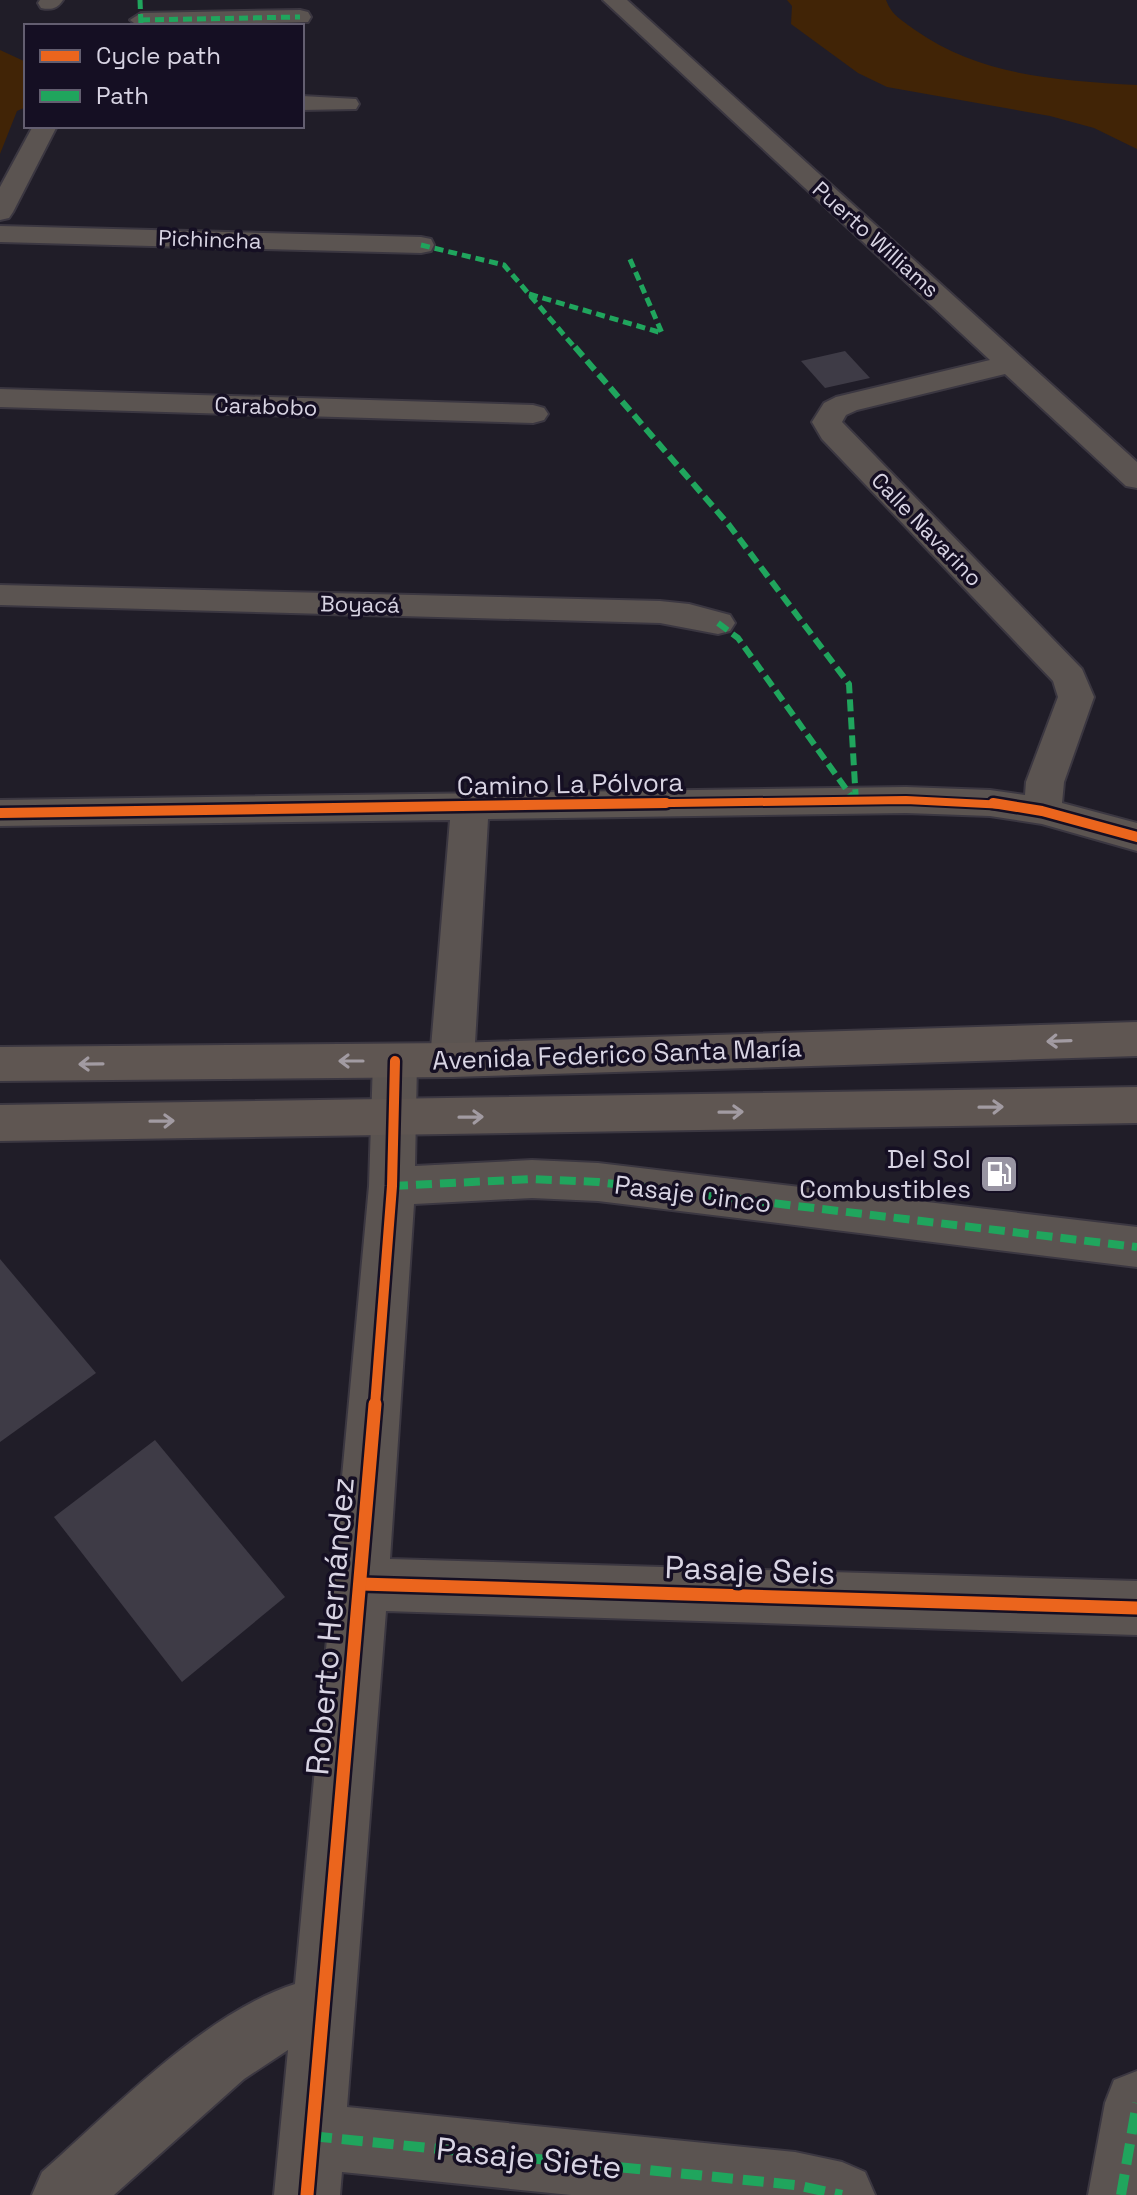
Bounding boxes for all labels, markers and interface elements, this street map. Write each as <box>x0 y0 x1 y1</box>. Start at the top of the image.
legend <box>24 24 304 128</box>
text: Cycle path <box>96 40 221 71</box>
text: Path <box>96 80 149 111</box>
street label: Puerto Williams <box>807 175 945 303</box>
street label: Pichincha <box>158 223 263 255</box>
street label: Carabobo <box>214 390 318 422</box>
street label: Calle Navarino <box>866 466 988 592</box>
street label: Boyacá <box>320 589 400 619</box>
street label: Camino La Pólvora <box>457 765 684 803</box>
street label: Avenida Federico Santa María <box>432 1031 802 1077</box>
one-way arrow <box>1046 1033 1073 1049</box>
one-way arrow <box>338 1053 365 1069</box>
one-way arrow <box>78 1056 105 1071</box>
one-way arrow <box>977 1100 1004 1115</box>
one-way arrow <box>717 1104 744 1120</box>
one-way arrow <box>457 1109 484 1124</box>
one-way arrow <box>148 1113 175 1129</box>
place label: Del Sol Combustibles <box>799 1142 971 1206</box>
fuel station icon: Del Sol Combustibles <box>978 1153 1020 1195</box>
street label: Pasaje Cinco <box>613 1168 773 1220</box>
street label: Roberto Hernández <box>297 1475 363 1777</box>
street label: Pasaje Seis <box>664 1547 836 1593</box>
street label: Pasaje Siete <box>434 2128 624 2188</box>

